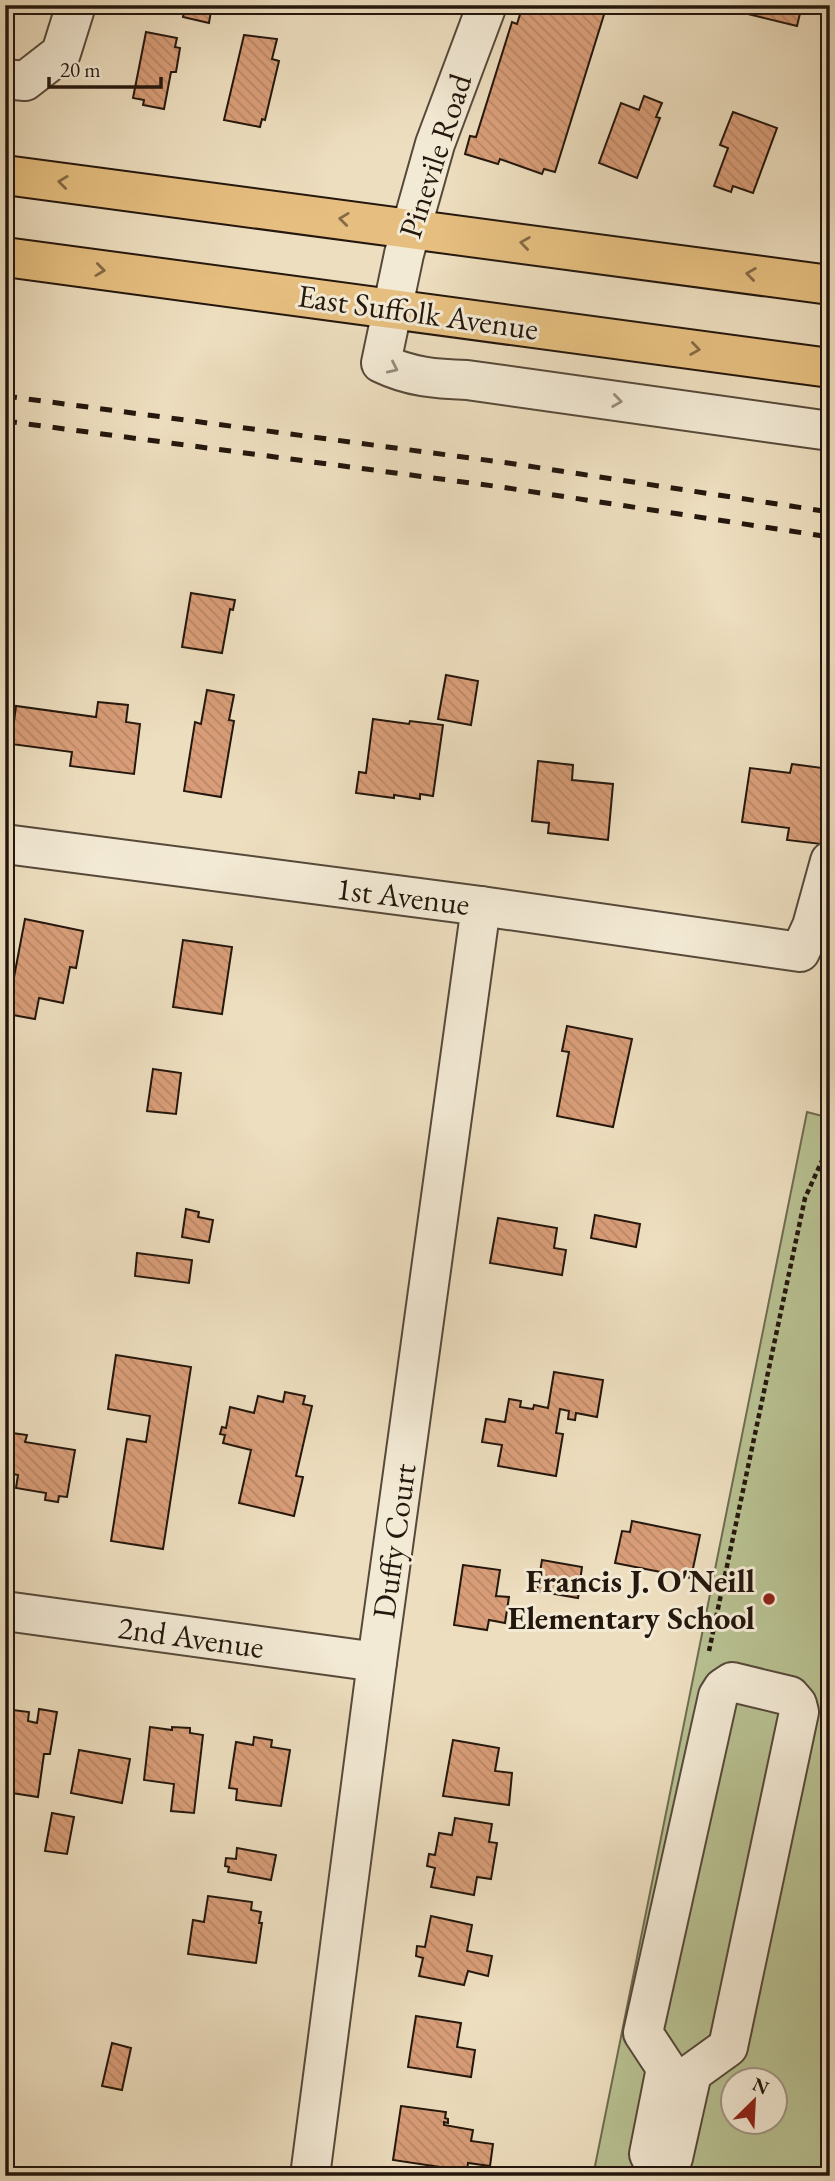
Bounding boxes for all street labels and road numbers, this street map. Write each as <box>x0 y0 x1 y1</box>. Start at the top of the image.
street label: Pinevile Road <box>389 68 482 243</box>
street label: East Suffolk Avenue <box>295 274 541 350</box>
street label: 1st Avenue <box>334 867 472 925</box>
street label: Duffy Court <box>362 1461 426 1621</box>
street label: 2nd Avenue <box>115 1606 267 1668</box>

